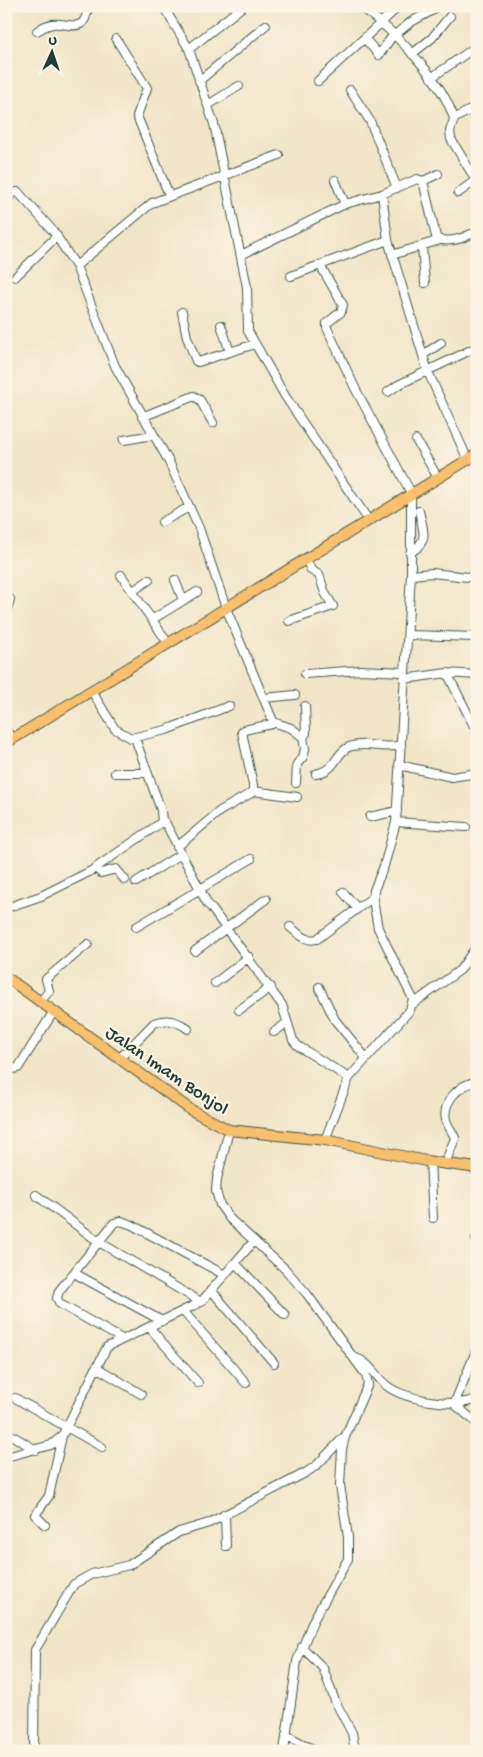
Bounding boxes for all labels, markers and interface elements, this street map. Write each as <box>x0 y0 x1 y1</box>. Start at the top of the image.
north arrow <box>28 28 78 78</box>
text: U <box>48 33 57 50</box>
street label: Jalan Imam Bonjol <box>100 1022 232 1122</box>

